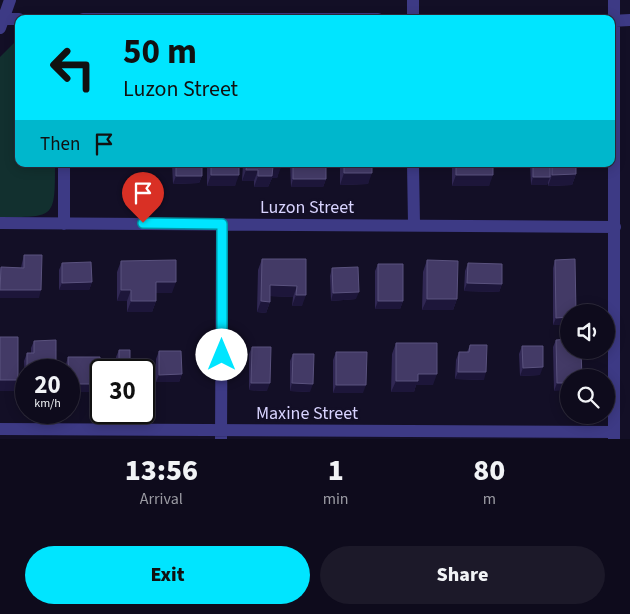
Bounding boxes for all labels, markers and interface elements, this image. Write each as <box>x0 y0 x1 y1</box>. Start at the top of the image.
text: 50 m <box>123 27 197 77</box>
icon: left <box>40 35 105 100</box>
text: Luzon Street <box>123 73 238 105</box>
icon: arrive <box>90 130 118 158</box>
text: Then <box>40 131 80 158</box>
pin <box>122 172 164 223</box>
icon: arrive <box>129 179 157 207</box>
street label: Luzon Street <box>260 195 354 220</box>
map controls <box>560 304 615 424</box>
button: sound <box>560 304 615 359</box>
position arrow <box>195 328 247 380</box>
speed limit sign: 30 <box>90 359 155 424</box>
text: 20 <box>34 367 61 403</box>
button: search <box>560 369 615 424</box>
text: km/h <box>34 395 61 412</box>
street label: Maxine Street <box>256 401 358 426</box>
text: 13:56 <box>125 449 198 492</box>
text: 1 <box>328 449 344 492</box>
text: 80 <box>473 449 505 492</box>
text: Arrival <box>140 488 183 510</box>
text: min <box>323 488 349 510</box>
text: m <box>483 488 496 510</box>
button: Exit <box>25 546 310 604</box>
button: Share <box>320 546 605 604</box>

